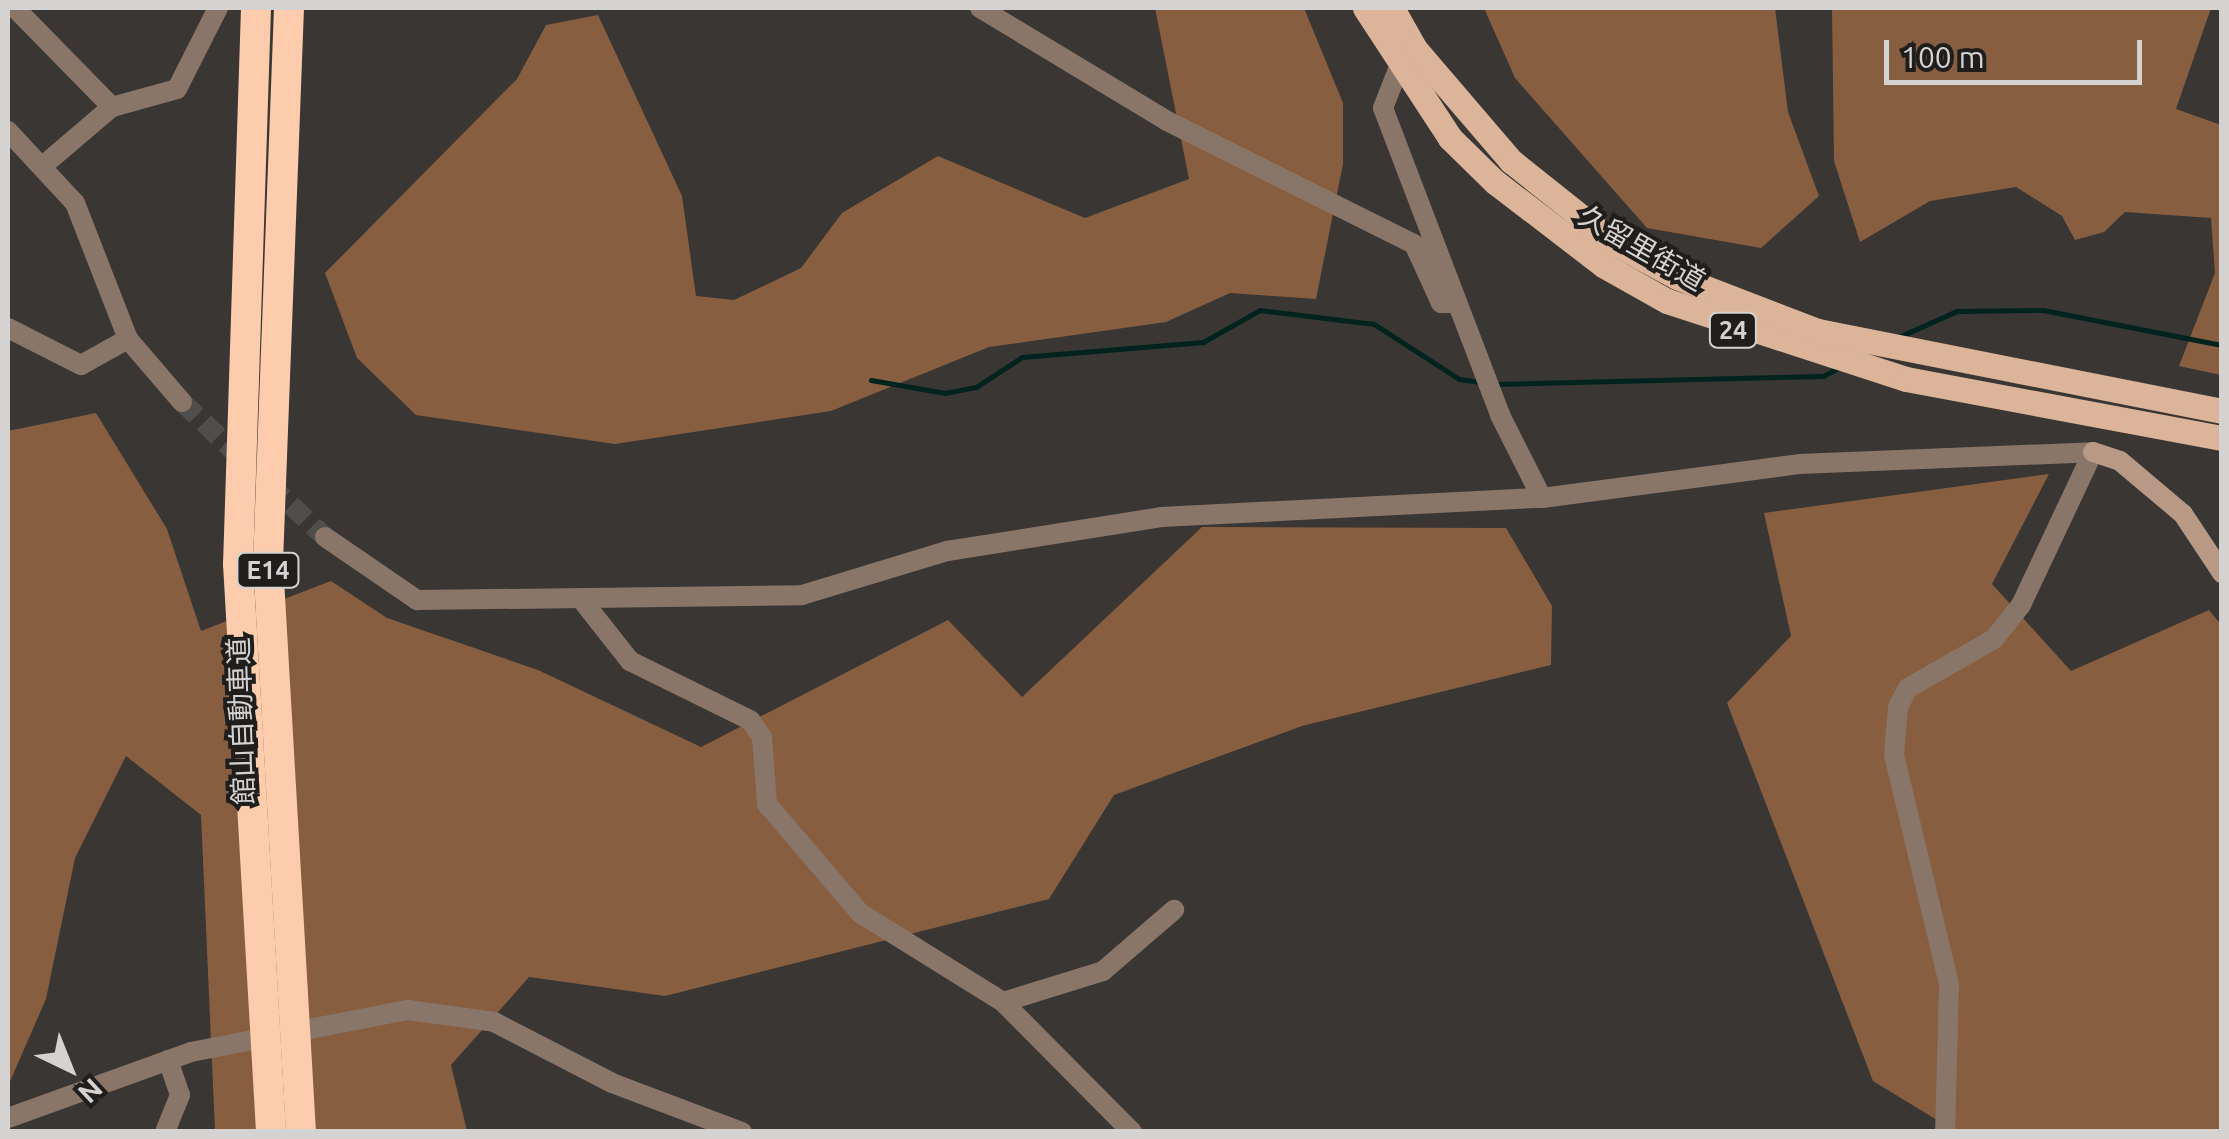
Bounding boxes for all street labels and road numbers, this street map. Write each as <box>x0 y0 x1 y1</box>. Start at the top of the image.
street label: 久留里街道 <box>1573 198 1711 298</box>
road number: 24 <box>1708 310 1758 350</box>
road number: E14 <box>236 550 300 590</box>
street label: 館山自動車道 <box>221 636 261 806</box>

